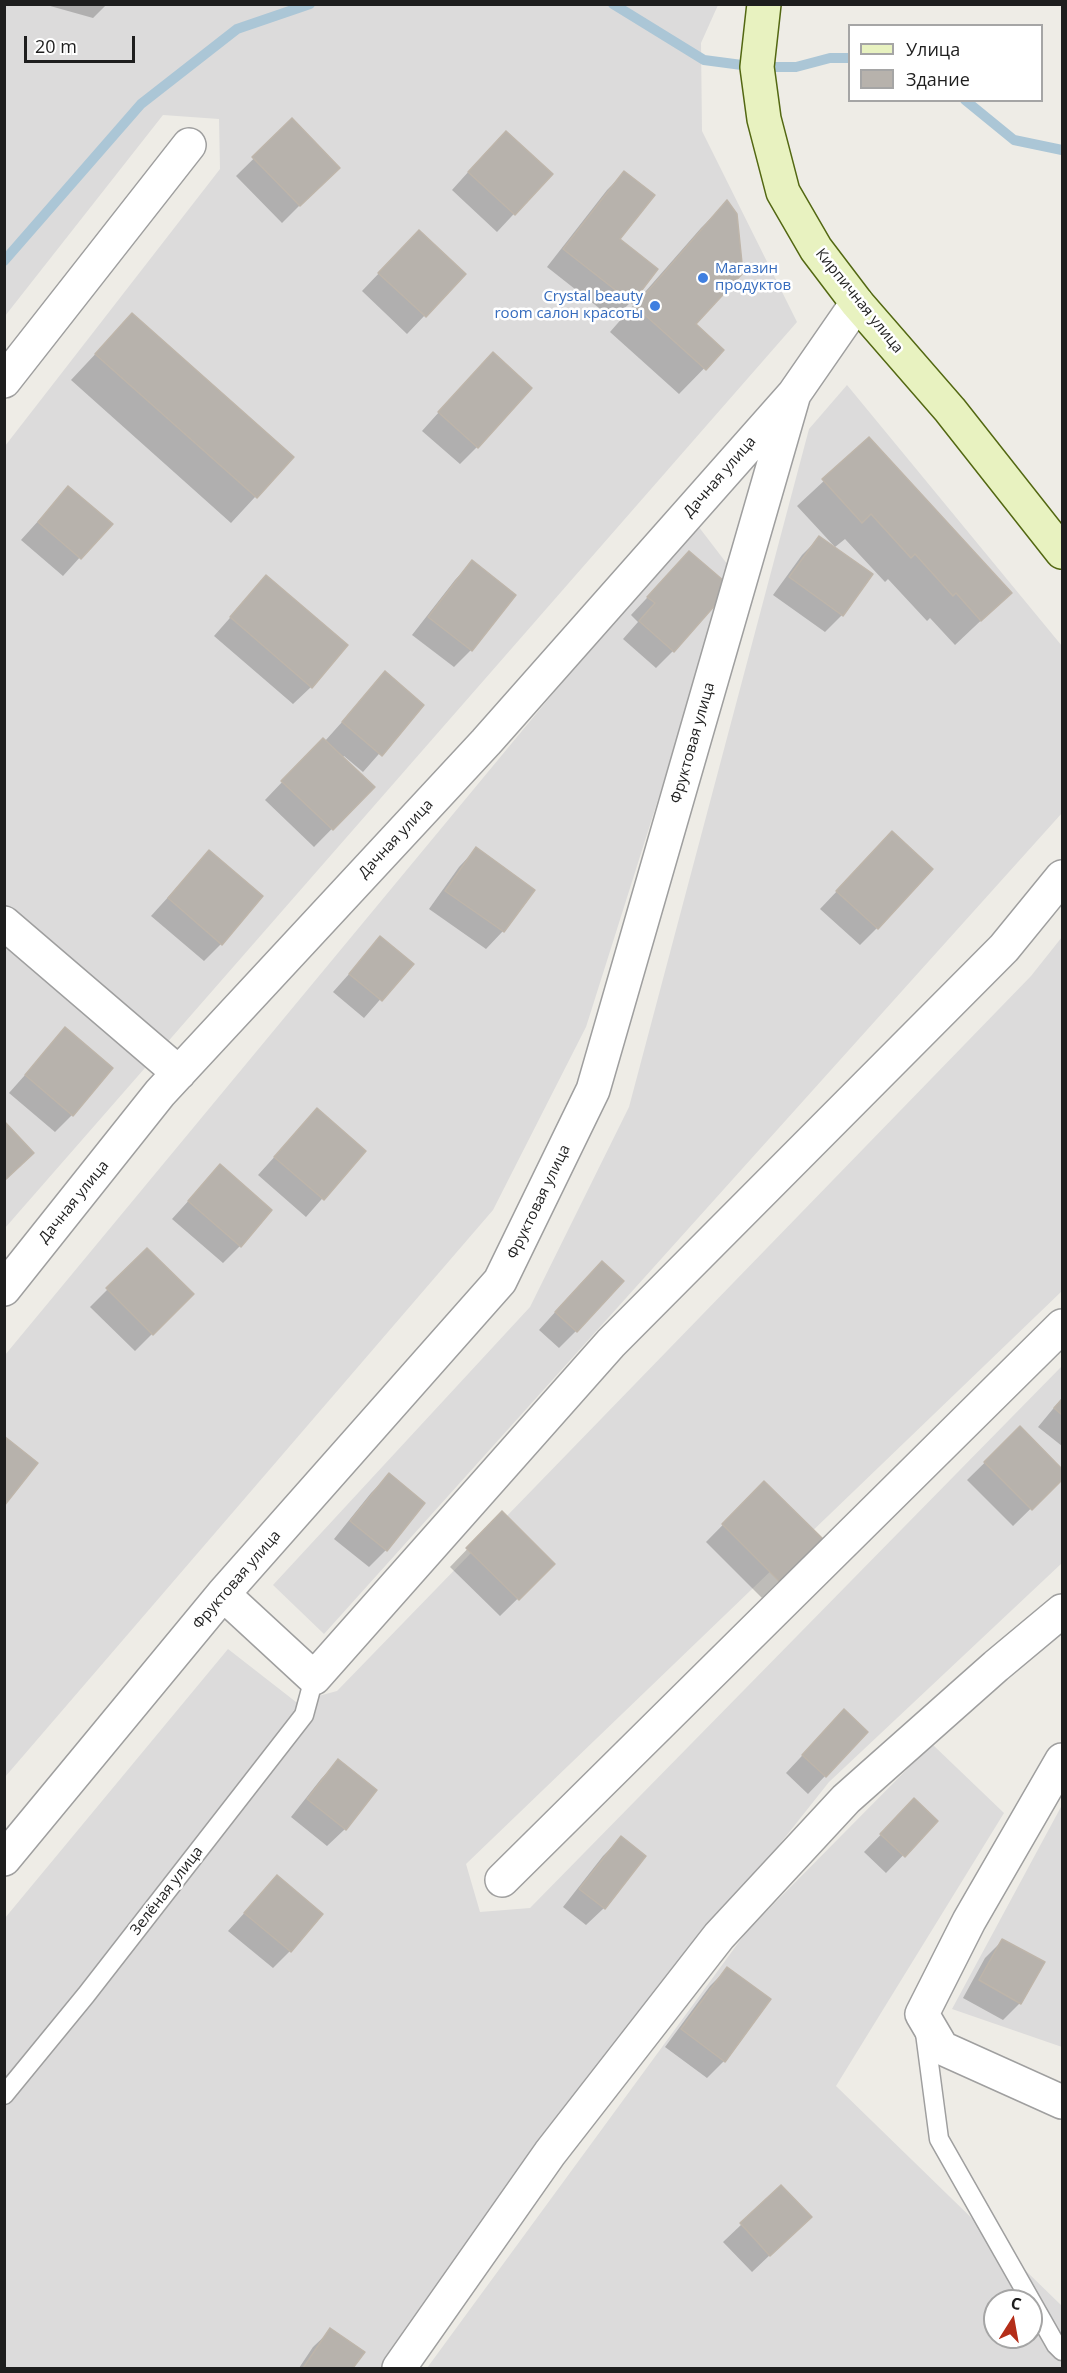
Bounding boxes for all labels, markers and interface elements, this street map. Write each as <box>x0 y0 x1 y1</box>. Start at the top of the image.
scale bar <box>27 24 138 62</box>
legend <box>848 24 1043 102</box>
text: 20 m <box>35 34 77 58</box>
text: Улица <box>906 37 960 61</box>
text: Здание <box>906 67 970 91</box>
street label: Кирпичная улица <box>811 245 907 357</box>
place label: Магазин продуктов <box>715 260 791 295</box>
marker: Магазин продуктов <box>696 271 710 285</box>
place label: Crystal beauty room салон красоты <box>494 288 643 323</box>
marker: Crystal beauty room салон красоты <box>648 299 662 313</box>
street label: Дачная улица <box>680 433 760 521</box>
street label: Фруктовая улица <box>667 680 719 806</box>
street label: Дачная улица <box>355 796 437 882</box>
street label: Фруктовая улица <box>504 1142 574 1262</box>
street label: Дачная улица <box>35 1157 113 1247</box>
street label: Фруктовая улица <box>189 1527 285 1633</box>
street label: Зелёная улица <box>127 1843 207 1939</box>
north arrow <box>983 2289 1043 2349</box>
text: С <box>1009 2292 1023 2315</box>

